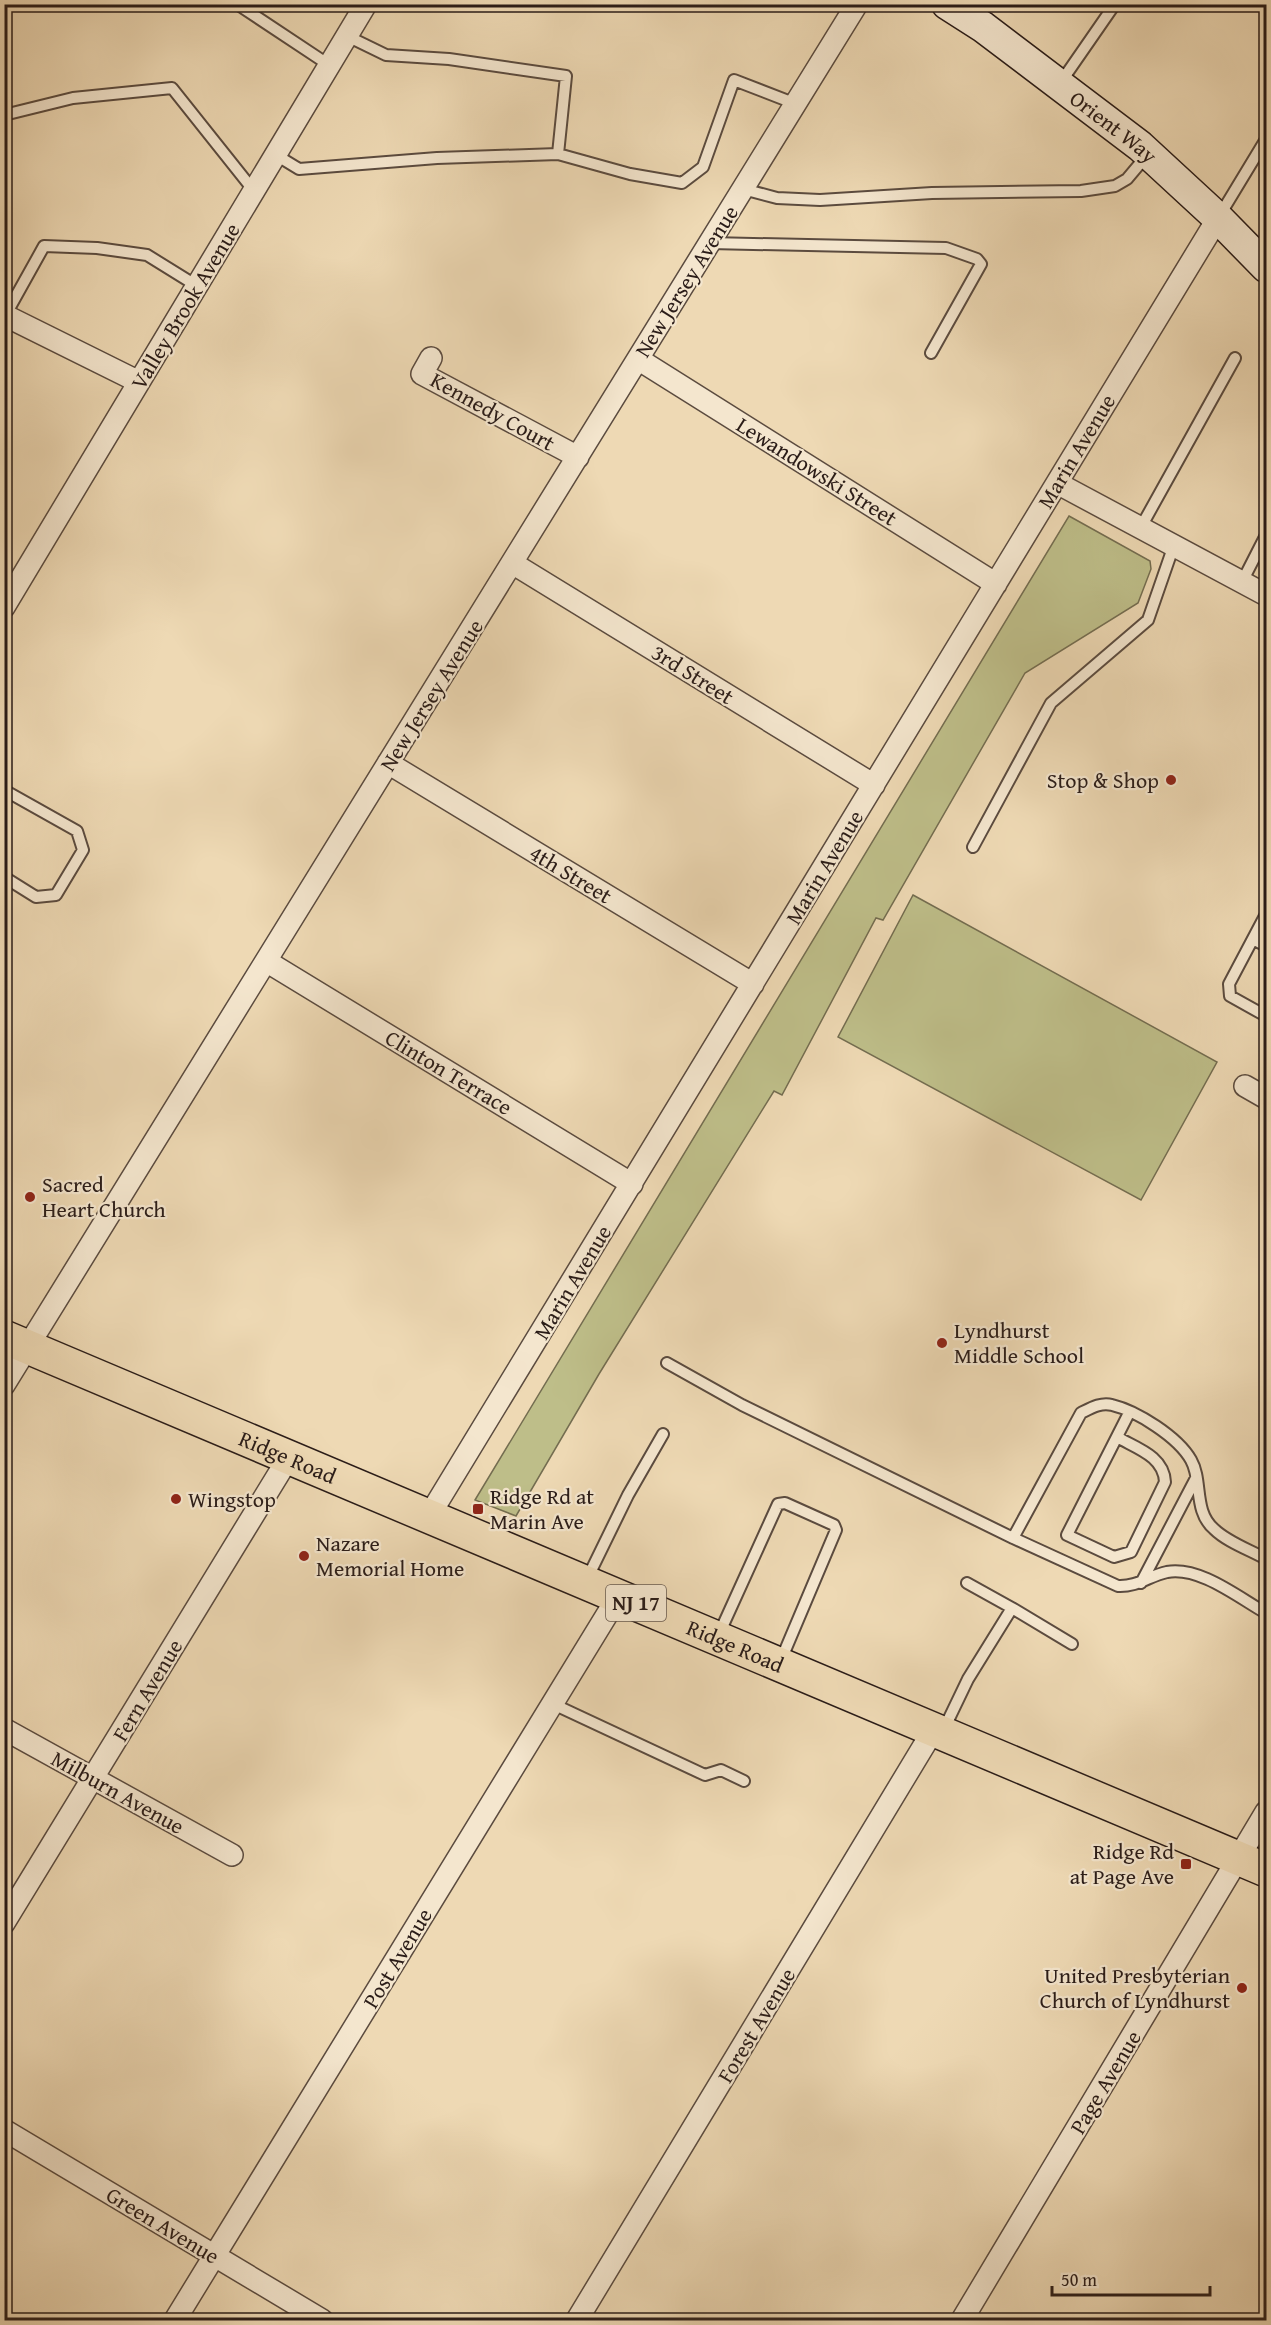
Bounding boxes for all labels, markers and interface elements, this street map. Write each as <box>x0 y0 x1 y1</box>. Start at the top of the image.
street label: Orient Way <box>1063 82 1165 171</box>
street label: New Jersey Avenue <box>626 199 746 363</box>
street label: Valley Brook Avenue <box>123 217 247 395</box>
street label: Kennedy Court <box>425 364 561 459</box>
street label: Marin Avenue <box>1029 388 1123 514</box>
street label: Lewandowski Street <box>731 409 904 533</box>
street label: New Jersey Avenue <box>371 613 491 777</box>
street label: 3rd Street <box>646 636 741 712</box>
place label: Stop & Shop <box>1047 764 1159 796</box>
marker: Stop & Shop <box>1164 773 1178 787</box>
street label: Marin Avenue <box>777 804 871 930</box>
street label: 4th Street <box>524 837 619 911</box>
street label: Clinton Terrace <box>379 1021 519 1123</box>
place label: Sacred Heart Church <box>42 1168 166 1225</box>
marker: Sacred Heart Church <box>23 1190 37 1204</box>
street label: Marin Avenue <box>525 1219 619 1345</box>
place label: Lyndhurst Middle School <box>954 1314 1084 1371</box>
marker: Lyndhurst Middle School <box>935 1336 949 1350</box>
street label: Ridge Road <box>234 1422 342 1492</box>
place label: Ridge Rd at Marin Ave <box>490 1480 594 1537</box>
place label: Wingstop <box>188 1483 276 1515</box>
marker: Wingstop <box>169 1492 183 1506</box>
marker: Ridge Rd at Marin Ave <box>471 1502 485 1516</box>
place label: Nazare Memorial Home <box>316 1527 464 1584</box>
marker: Nazare Memorial Home <box>297 1549 311 1563</box>
road number: NJ 17 <box>606 1585 666 1621</box>
street label: Ridge Road <box>682 1611 789 1681</box>
street label: Fern Avenue <box>104 1633 190 1747</box>
street label: Milburn Avenue <box>46 1742 190 1842</box>
place label: Ridge Rd at Page Ave <box>1070 1835 1174 1892</box>
marker: Ridge Rd at Page Ave <box>1179 1857 1193 1871</box>
street label: Post Avenue <box>354 1902 440 2014</box>
place label: United Presbyterian Church of Lyndhurst <box>1040 1959 1231 2016</box>
street label: Forest Avenue <box>709 1961 803 2089</box>
marker: United Presbyterian Church of Lyndhurst <box>1235 1981 1249 1995</box>
street label: Page Avenue <box>1061 2024 1149 2140</box>
street label: Green Avenue <box>100 2179 226 2271</box>
scale bar <box>1052 2259 1210 2297</box>
text: 50 m <box>1061 2266 1097 2293</box>

